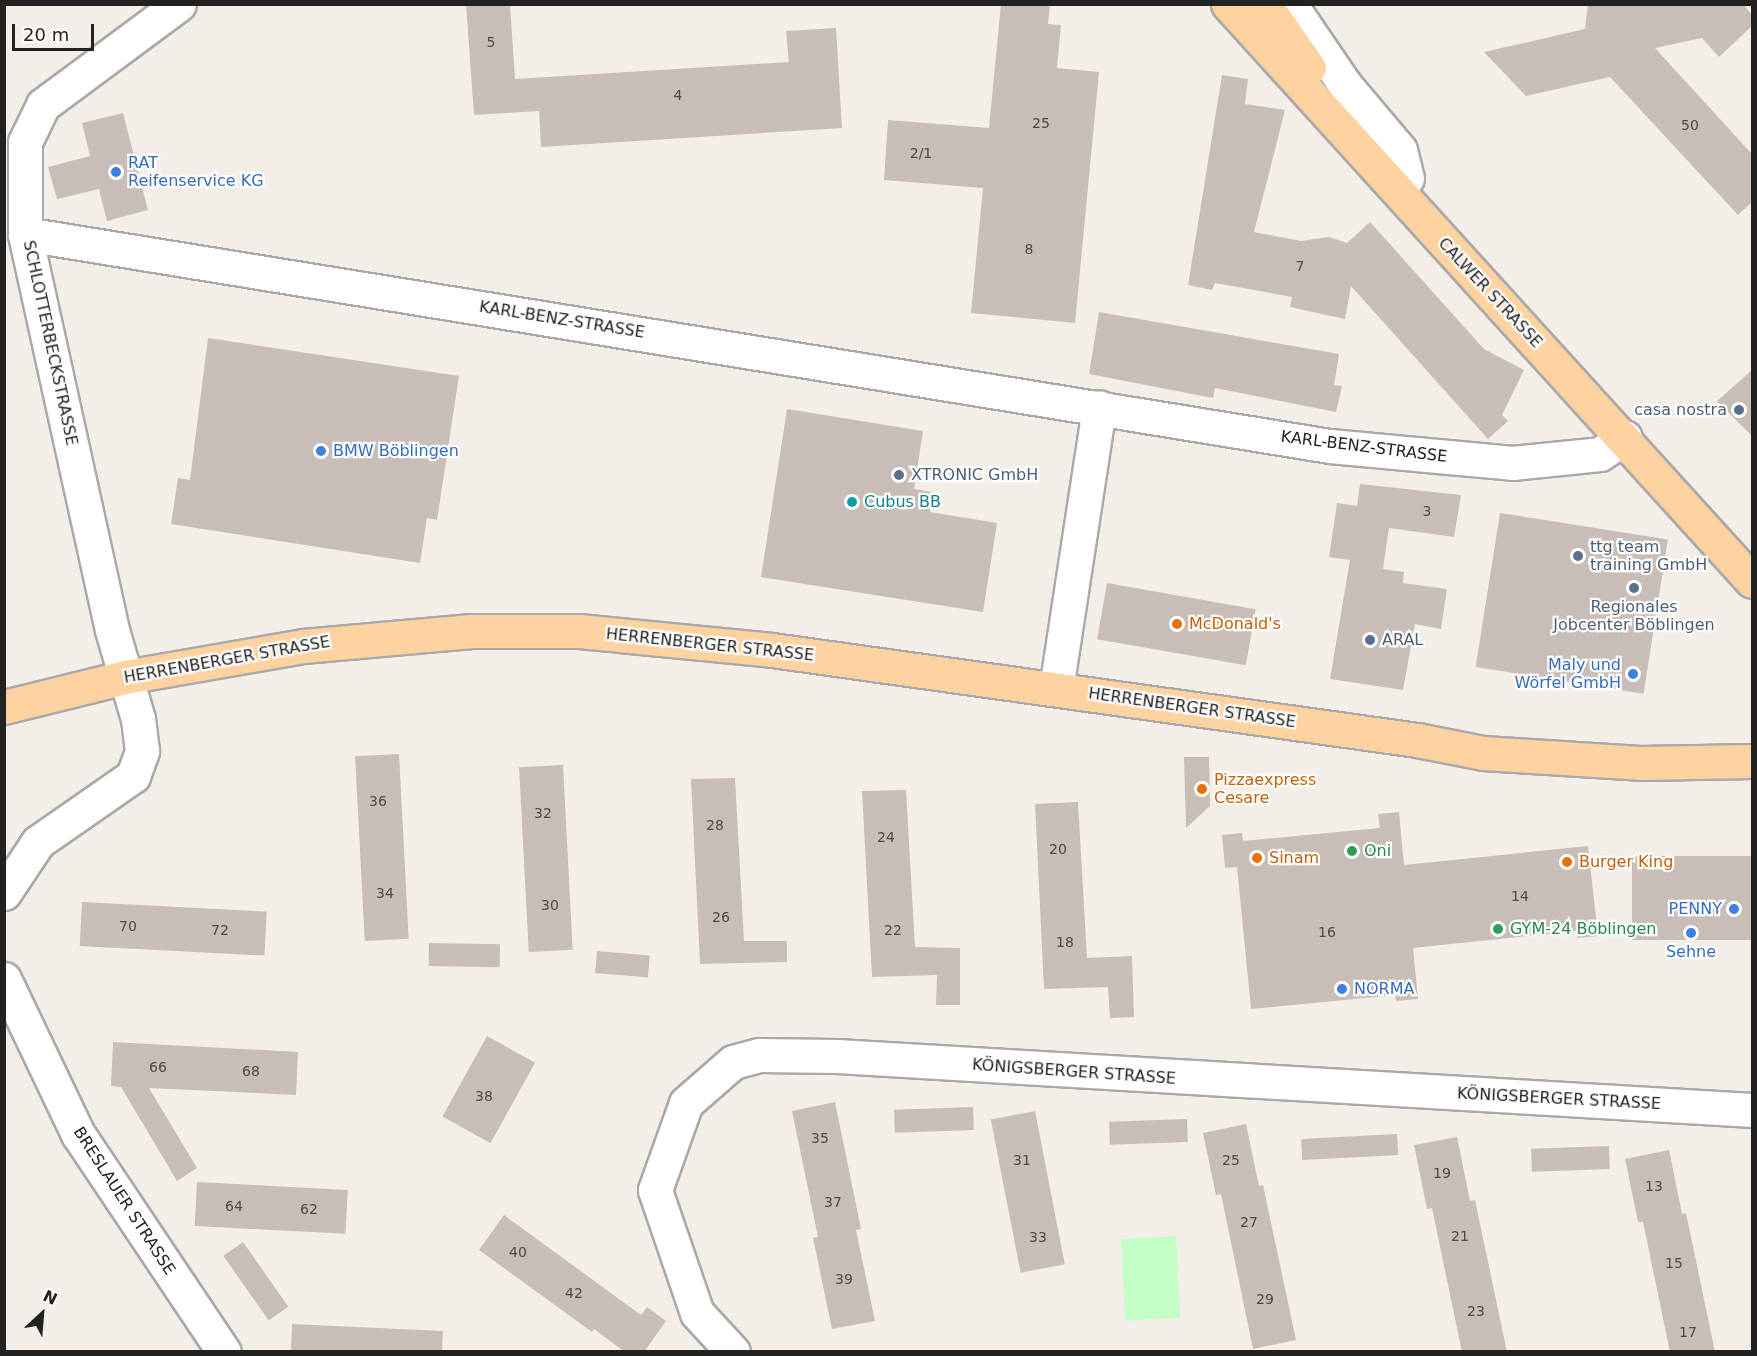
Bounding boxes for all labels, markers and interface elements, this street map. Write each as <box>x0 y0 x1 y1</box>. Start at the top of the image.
scale bar <box>15 12 98 50</box>
text: 20 m <box>23 24 69 45</box>
house number: 5 <box>487 34 495 50</box>
house number: 4 <box>674 87 682 103</box>
house number: 25 <box>1032 115 1050 131</box>
house number: 50 <box>1681 117 1699 133</box>
house number: 2/1 <box>910 145 932 161</box>
place label: RAT Reifenservice KG <box>128 153 264 191</box>
marker: RAT Reifenservice KG <box>109 165 123 179</box>
street label: CALWER STRASSE <box>1434 234 1546 352</box>
street label: SCHLOTTERBECKSTRASSE <box>19 239 81 447</box>
house number: 8 <box>1025 241 1033 257</box>
house number: 7 <box>1296 258 1304 274</box>
street label: KARL-BENZ-STRASSE <box>478 297 646 343</box>
place label: casa nostra <box>1634 400 1727 420</box>
marker: casa nostra <box>1732 403 1746 417</box>
street label: KARL-BENZ-STRASSE <box>1280 427 1448 467</box>
place label: BMW Böblingen <box>333 441 459 461</box>
marker: BMW Böblingen <box>314 444 328 458</box>
place label: XTRONIC GmbH <box>911 465 1038 485</box>
marker: XTRONIC GmbH <box>892 468 906 482</box>
place label: Cubus BB <box>864 492 941 512</box>
marker: Cubus BB <box>845 495 859 509</box>
house number: 3 <box>1423 503 1431 519</box>
place label: ttg team training GmbH <box>1590 537 1707 575</box>
marker: ttg team training GmbH <box>1571 549 1585 563</box>
marker: Regionales Jobcenter Böblingen <box>1627 581 1641 595</box>
place label: Regionales Jobcenter Böblingen <box>1553 597 1715 635</box>
place label: McDonald's <box>1189 614 1281 634</box>
marker: McDonald's <box>1170 617 1184 631</box>
street label: HERRENBERGER STRASSE <box>605 625 815 665</box>
place label: ARAL <box>1382 630 1423 650</box>
street label: HERRENBERGER STRASSE <box>122 632 332 688</box>
marker: ARAL <box>1363 633 1377 647</box>
place label: Maly und Wörfel GmbH <box>1515 655 1621 693</box>
marker: Maly und Wörfel GmbH <box>1626 667 1640 681</box>
street label: HERRENBERGER STRASSE <box>1087 684 1297 732</box>
place label: Pizzaexpress Cesare <box>1214 770 1316 808</box>
marker: Pizzaexpress Cesare <box>1195 782 1209 796</box>
house number: 36 <box>369 793 387 809</box>
house number: 32 <box>534 805 552 821</box>
house number: 28 <box>706 817 724 833</box>
house number: 24 <box>877 829 895 845</box>
house number: 20 <box>1049 841 1067 857</box>
place label: Oni <box>1364 841 1391 861</box>
marker: Oni <box>1345 844 1359 858</box>
place label: Sinam <box>1269 848 1319 868</box>
marker: Sinam <box>1250 851 1264 865</box>
place label: Burger King <box>1579 852 1673 872</box>
marker: Burger King <box>1560 855 1574 869</box>
house number: 34 <box>376 885 394 901</box>
house number: 14 <box>1511 888 1529 904</box>
house number: 30 <box>541 897 559 913</box>
place label: PENNY <box>1669 899 1722 919</box>
marker: PENNY <box>1727 902 1741 916</box>
house number: 26 <box>712 909 730 925</box>
house number: 70 <box>119 918 137 934</box>
place label: GYM-24 Böblingen <box>1510 919 1656 939</box>
house number: 72 <box>211 922 229 938</box>
house number: 22 <box>884 922 902 938</box>
marker: GYM-24 Böblingen <box>1491 922 1505 936</box>
house number: 16 <box>1318 924 1336 940</box>
marker: Sehne <box>1684 926 1698 940</box>
house number: 18 <box>1056 934 1074 950</box>
place label: Sehne <box>1666 942 1716 962</box>
place label: NORMA <box>1354 979 1414 999</box>
marker: NORMA <box>1335 982 1349 996</box>
street label: KÖNIGSBERGER STRASSE <box>972 1055 1176 1089</box>
house number: 66 <box>149 1059 167 1075</box>
house number: 68 <box>242 1063 260 1079</box>
street label: KÖNIGSBERGER STRASSE <box>1457 1084 1661 1114</box>
house number: 38 <box>475 1088 493 1104</box>
street label: BRESLAUER STRASSE <box>69 1123 179 1279</box>
house number: 35 <box>811 1130 829 1146</box>
house number: 31 <box>1013 1152 1031 1168</box>
house number: 25 <box>1222 1152 1240 1168</box>
house number: 19 <box>1433 1165 1451 1181</box>
house number: 13 <box>1645 1178 1663 1194</box>
house number: 37 <box>824 1194 842 1210</box>
house number: 64 <box>225 1198 243 1214</box>
house number: 62 <box>300 1201 318 1217</box>
house number: 27 <box>1240 1214 1258 1230</box>
house number: 21 <box>1451 1228 1469 1244</box>
house number: 33 <box>1029 1229 1047 1245</box>
house number: 40 <box>509 1244 527 1260</box>
house number: 15 <box>1665 1255 1683 1271</box>
house number: 39 <box>835 1271 853 1287</box>
north arrow <box>12 1284 72 1344</box>
house number: 42 <box>565 1285 583 1301</box>
text: N <box>40 1286 60 1309</box>
house number: 29 <box>1256 1291 1274 1307</box>
house number: 23 <box>1467 1303 1485 1319</box>
house number: 17 <box>1679 1324 1697 1340</box>

